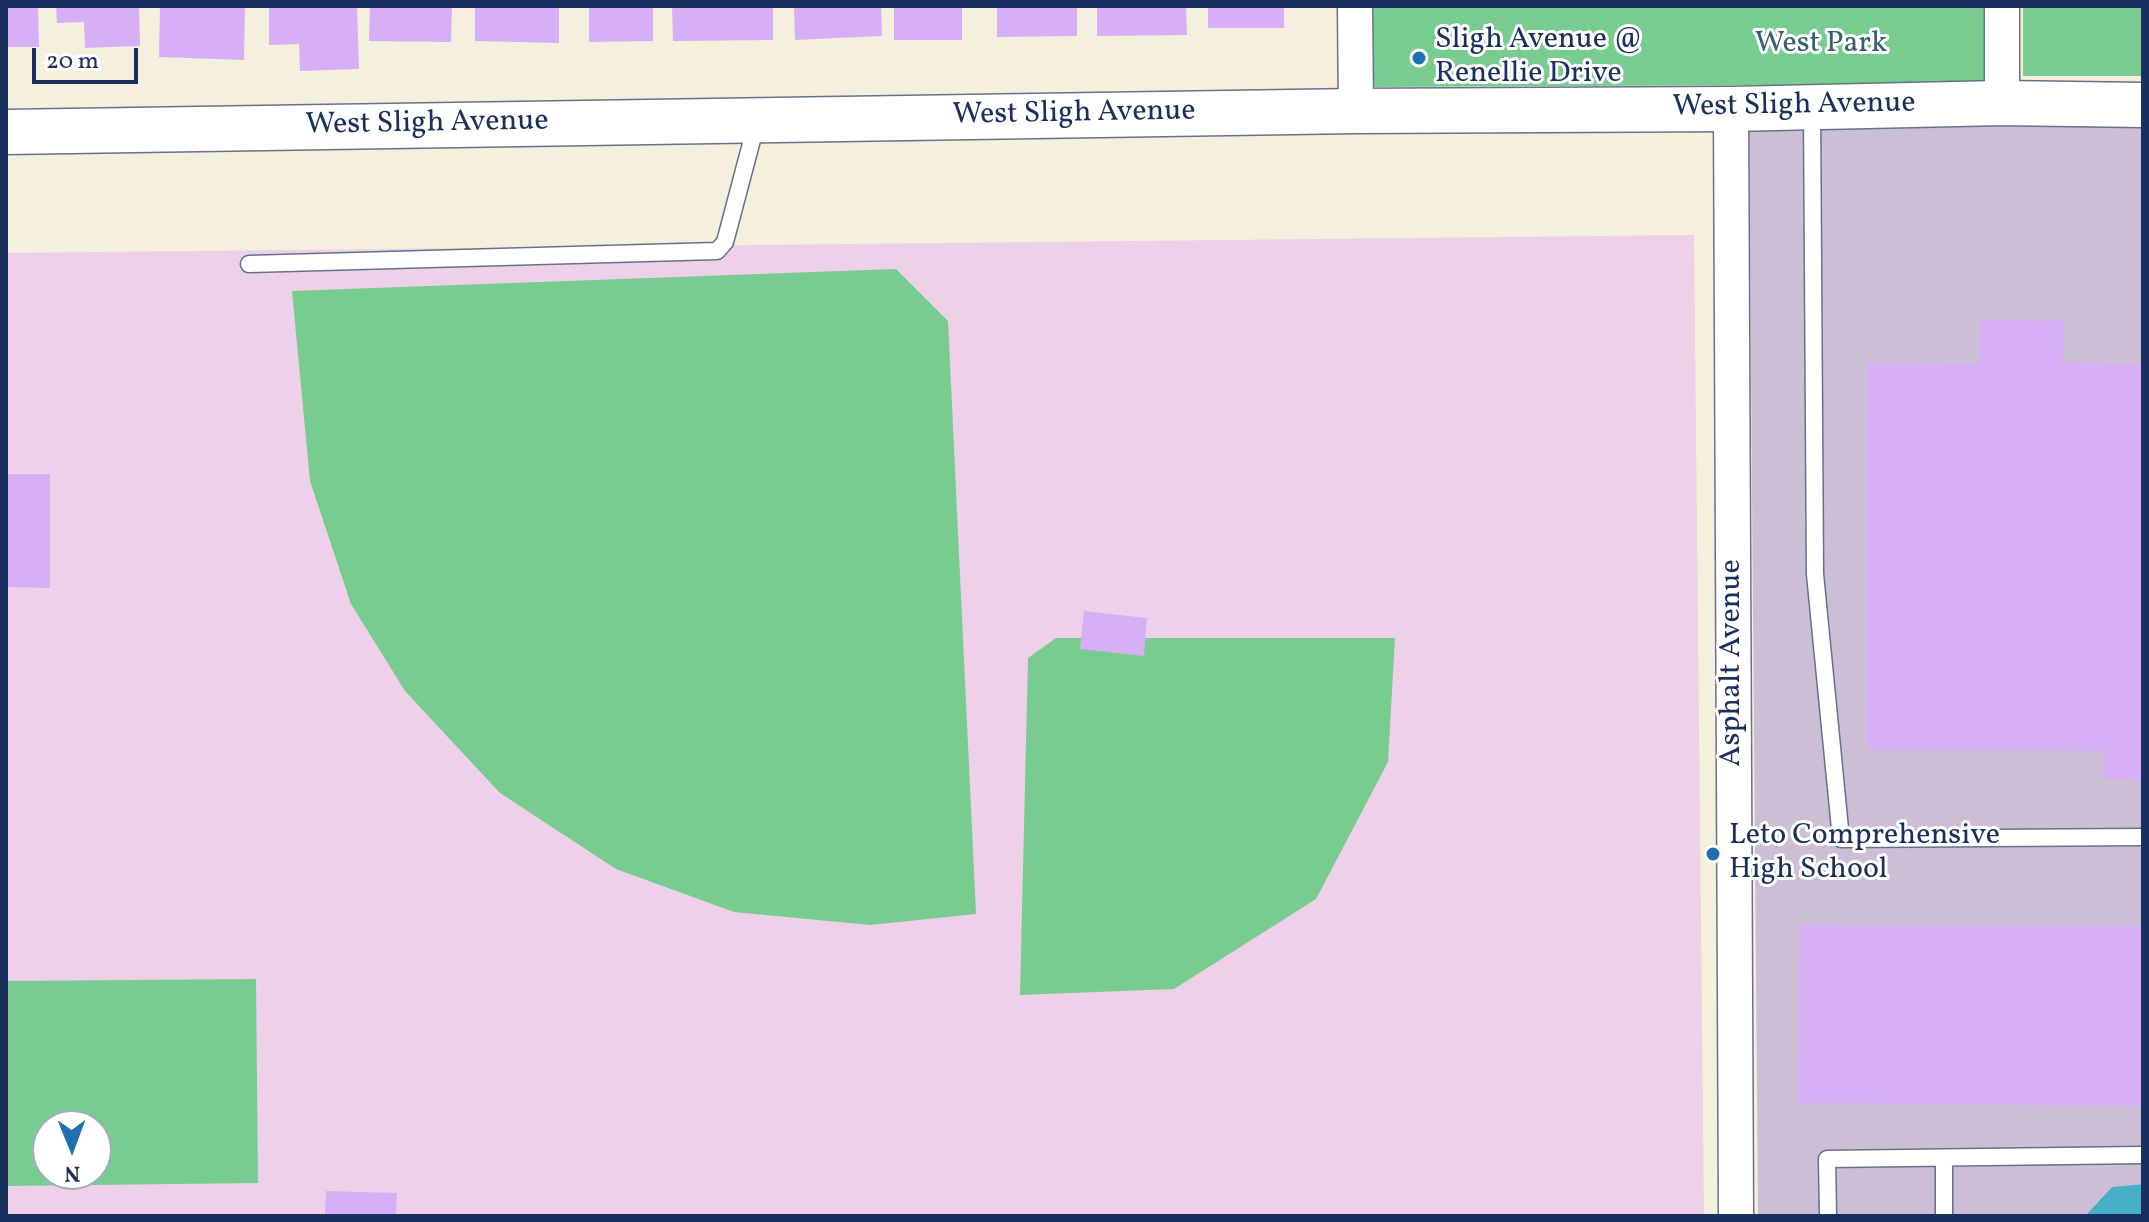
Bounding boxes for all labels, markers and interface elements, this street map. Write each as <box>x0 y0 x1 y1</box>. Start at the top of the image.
place label: Sligh Avenue @ Renellie Drive <box>1435 23 1643 94</box>
park label: West Park <box>1755 27 1887 63</box>
scale bar <box>36 32 142 82</box>
text: 20 m <box>46 45 99 79</box>
marker: Sligh Avenue @ Renellie Drive <box>1410 49 1428 67</box>
street label: West Sligh Avenue <box>1672 87 1916 127</box>
street label: West Sligh Avenue <box>952 95 1196 135</box>
street label: West Sligh Avenue <box>305 105 549 145</box>
street label: Asphalt Avenue <box>1715 559 1751 767</box>
place label: Leto Comprehensive High School <box>1729 819 2000 890</box>
marker: Leto Comprehensive High School <box>1704 845 1722 863</box>
north arrow <box>32 1110 112 1190</box>
text: N <box>64 1157 81 1188</box>

